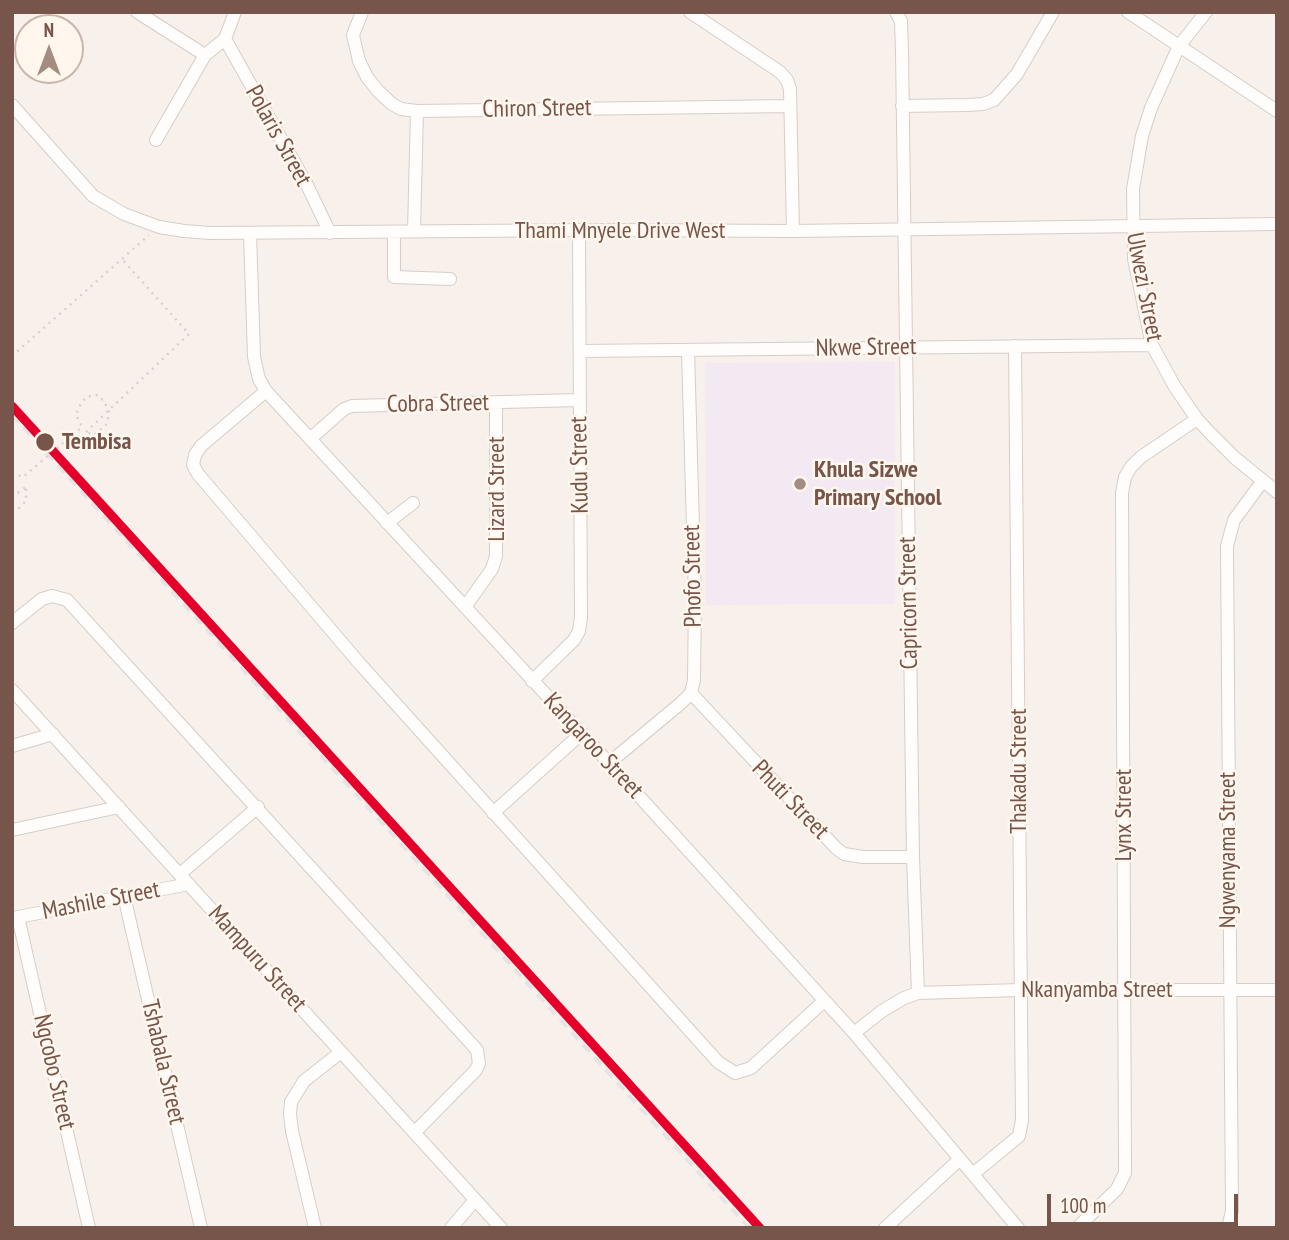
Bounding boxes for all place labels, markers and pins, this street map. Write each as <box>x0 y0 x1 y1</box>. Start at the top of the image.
place label: Tembisa <box>62 428 131 456</box>
marker: Tembisa <box>34 431 56 453</box>
place label: Khula Sizwe Primary School <box>814 456 942 512</box>
marker: Khula Sizwe Primary School <box>792 476 808 492</box>

